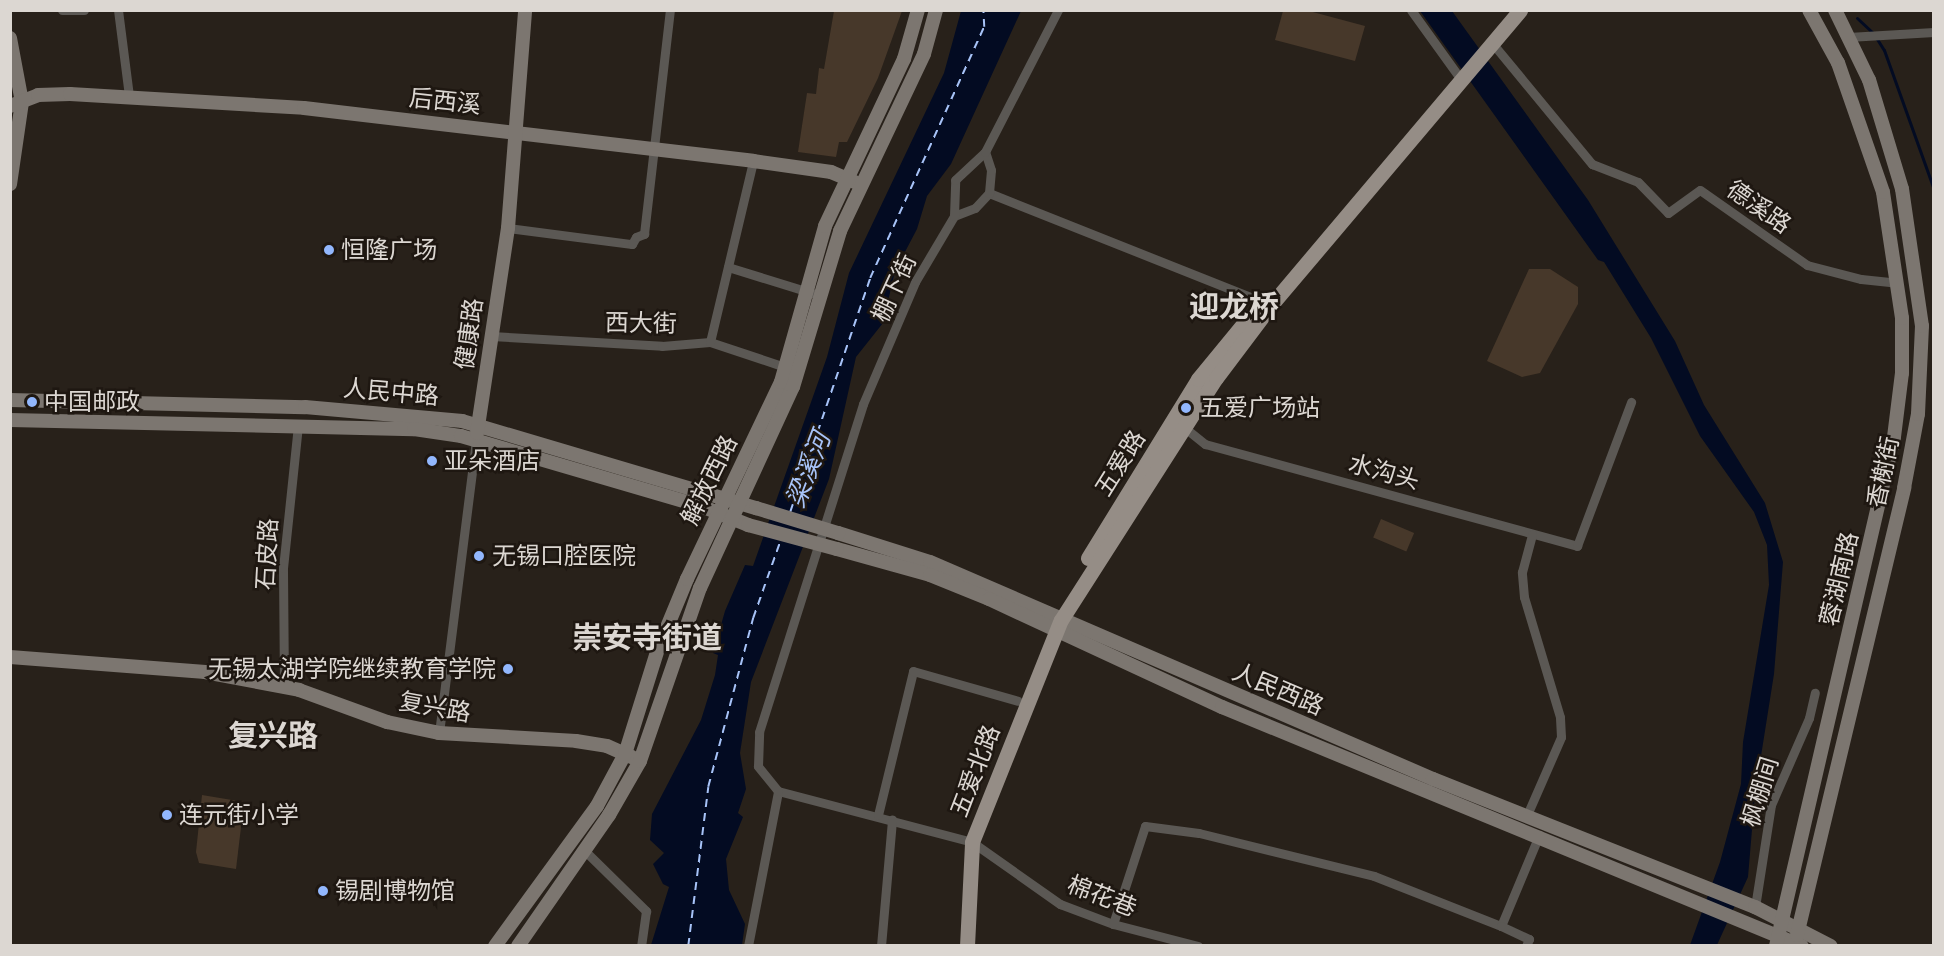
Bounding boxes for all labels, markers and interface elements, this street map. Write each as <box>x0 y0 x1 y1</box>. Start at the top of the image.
street label: 后西溪 <box>408 83 482 119</box>
street label: 德溪路 <box>1721 175 1797 239</box>
place label: 恒隆广场 <box>341 236 437 264</box>
marker: 恒隆广场 <box>322 243 336 257</box>
street label: 棚下街 <box>866 249 922 327</box>
district label: 迎龙桥 <box>1189 289 1279 325</box>
street label: 健康路 <box>450 296 488 372</box>
street label: 西大街 <box>605 308 677 338</box>
street label: 人民中路 <box>342 373 440 411</box>
place label: 中国邮政 <box>44 388 140 416</box>
place label: 五爱广场站 <box>1200 394 1320 422</box>
marker: 中国邮政 <box>25 395 39 409</box>
marker: 五爱广场站 <box>1177 399 1195 417</box>
street label: 五爱路 <box>1089 425 1151 501</box>
water label: 梁溪河 <box>780 428 838 512</box>
street label: 解放西路 <box>675 431 743 529</box>
street label: 香榭街 <box>1861 434 1905 510</box>
place label: 亚朵酒店 <box>444 447 540 475</box>
street label: 水沟头 <box>1345 449 1423 495</box>
marker: 亚朵酒店 <box>425 454 439 468</box>
street label: 石皮路 <box>251 517 283 591</box>
street label: 蓉湖南路 <box>1814 529 1864 629</box>
place label: 无锡口腔医院 <box>492 542 636 570</box>
marker: 无锡口腔医院 <box>470 547 488 565</box>
district label: 崇安寺街道 <box>572 620 722 656</box>
place label: 无锡太湖学院继续教育学院 <box>208 655 496 683</box>
street label: 人民西路 <box>1228 657 1328 721</box>
marker: 无锡太湖学院继续教育学院 <box>501 662 515 676</box>
street label: 复兴路 <box>397 687 473 727</box>
district label: 复兴路 <box>228 718 318 754</box>
street label: 五爱北路 <box>944 721 1006 821</box>
street label: 枫棚间 <box>1736 753 1784 831</box>
place label: 连元街小学 <box>179 801 299 829</box>
marker: 连元街小学 <box>160 808 174 822</box>
street label: 棉花巷 <box>1063 870 1141 922</box>
place label: 锡剧博物馆 <box>335 877 455 905</box>
marker: 锡剧博物馆 <box>316 884 330 898</box>

